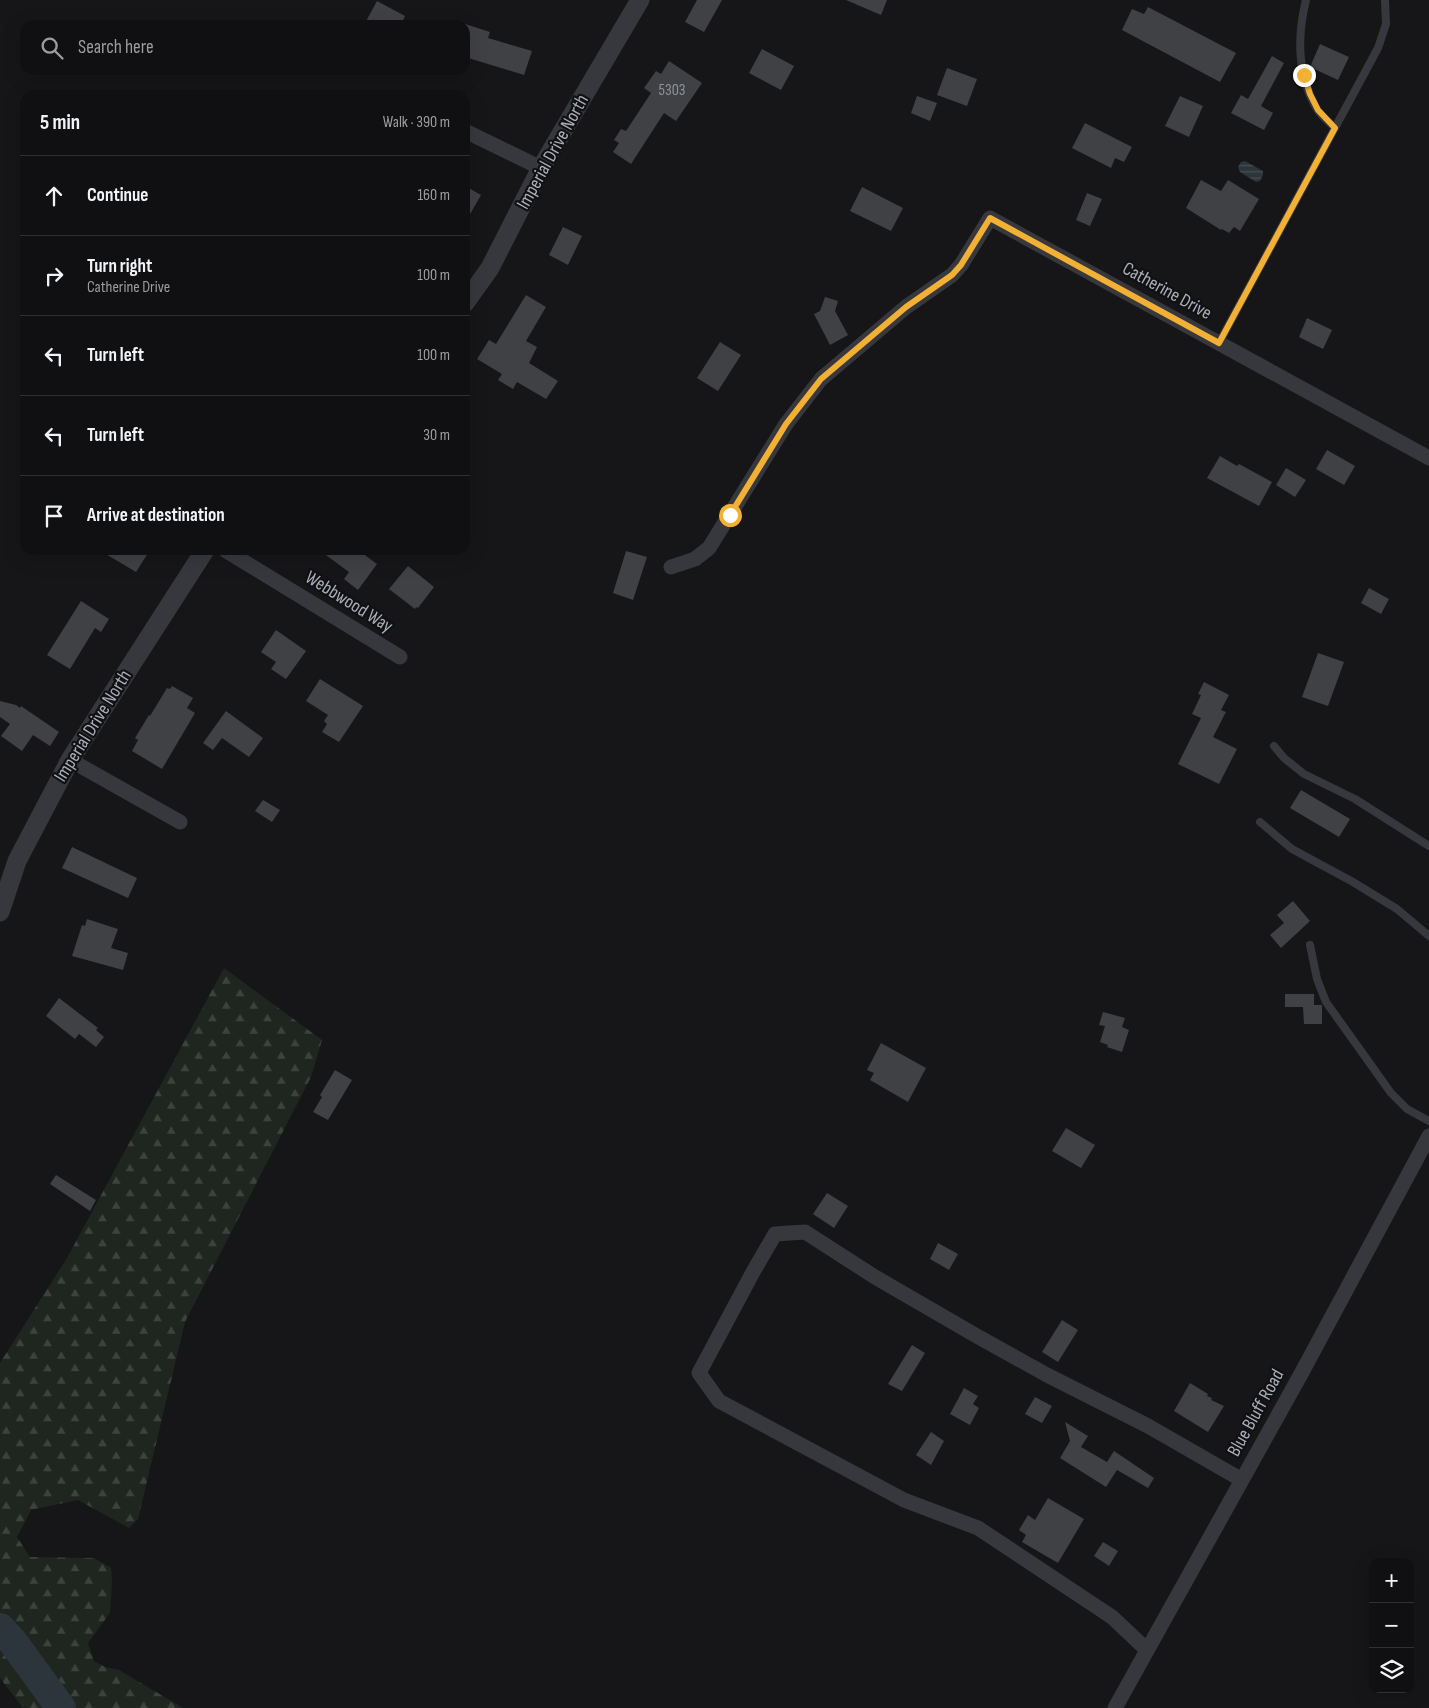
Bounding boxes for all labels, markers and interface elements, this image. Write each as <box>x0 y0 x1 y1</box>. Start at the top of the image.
search box <box>20 20 470 75</box>
icon: search <box>38 34 66 62</box>
text: Search here <box>78 36 154 59</box>
route end <box>1293 64 1316 87</box>
house number: 5303 <box>659 81 685 100</box>
street label: Imperial Drive North <box>512 91 594 213</box>
text: 5 min <box>40 110 80 135</box>
text: Walk · 390 m <box>383 113 450 132</box>
icon: ahead <box>40 182 68 210</box>
text: Continue <box>87 184 148 207</box>
text: 160 m <box>417 186 450 205</box>
text: Turn right <box>87 255 152 278</box>
street label: Catherine Drive <box>1118 257 1216 325</box>
icon: right <box>40 262 68 290</box>
text: 100 m <box>417 266 450 285</box>
text: Catherine Drive <box>87 278 170 297</box>
icon: left <box>40 342 68 370</box>
text: Turn left <box>87 344 144 367</box>
text: 100 m <box>417 346 450 365</box>
icon: left <box>40 422 68 450</box>
text: Turn left <box>87 424 144 447</box>
text: 30 m <box>423 426 450 445</box>
icon: arrive <box>40 502 68 530</box>
text: Arrive at destination <box>87 504 225 527</box>
route start <box>719 504 742 527</box>
street label: Webbwood Way <box>301 566 398 638</box>
street label: Imperial Drive North <box>49 666 137 786</box>
street label: Blue Bluff Road <box>1223 1365 1289 1461</box>
map controls <box>1369 1558 1414 1693</box>
button: + <box>1369 1558 1414 1603</box>
button: − <box>1369 1603 1414 1648</box>
button: layers <box>1369 1648 1414 1693</box>

